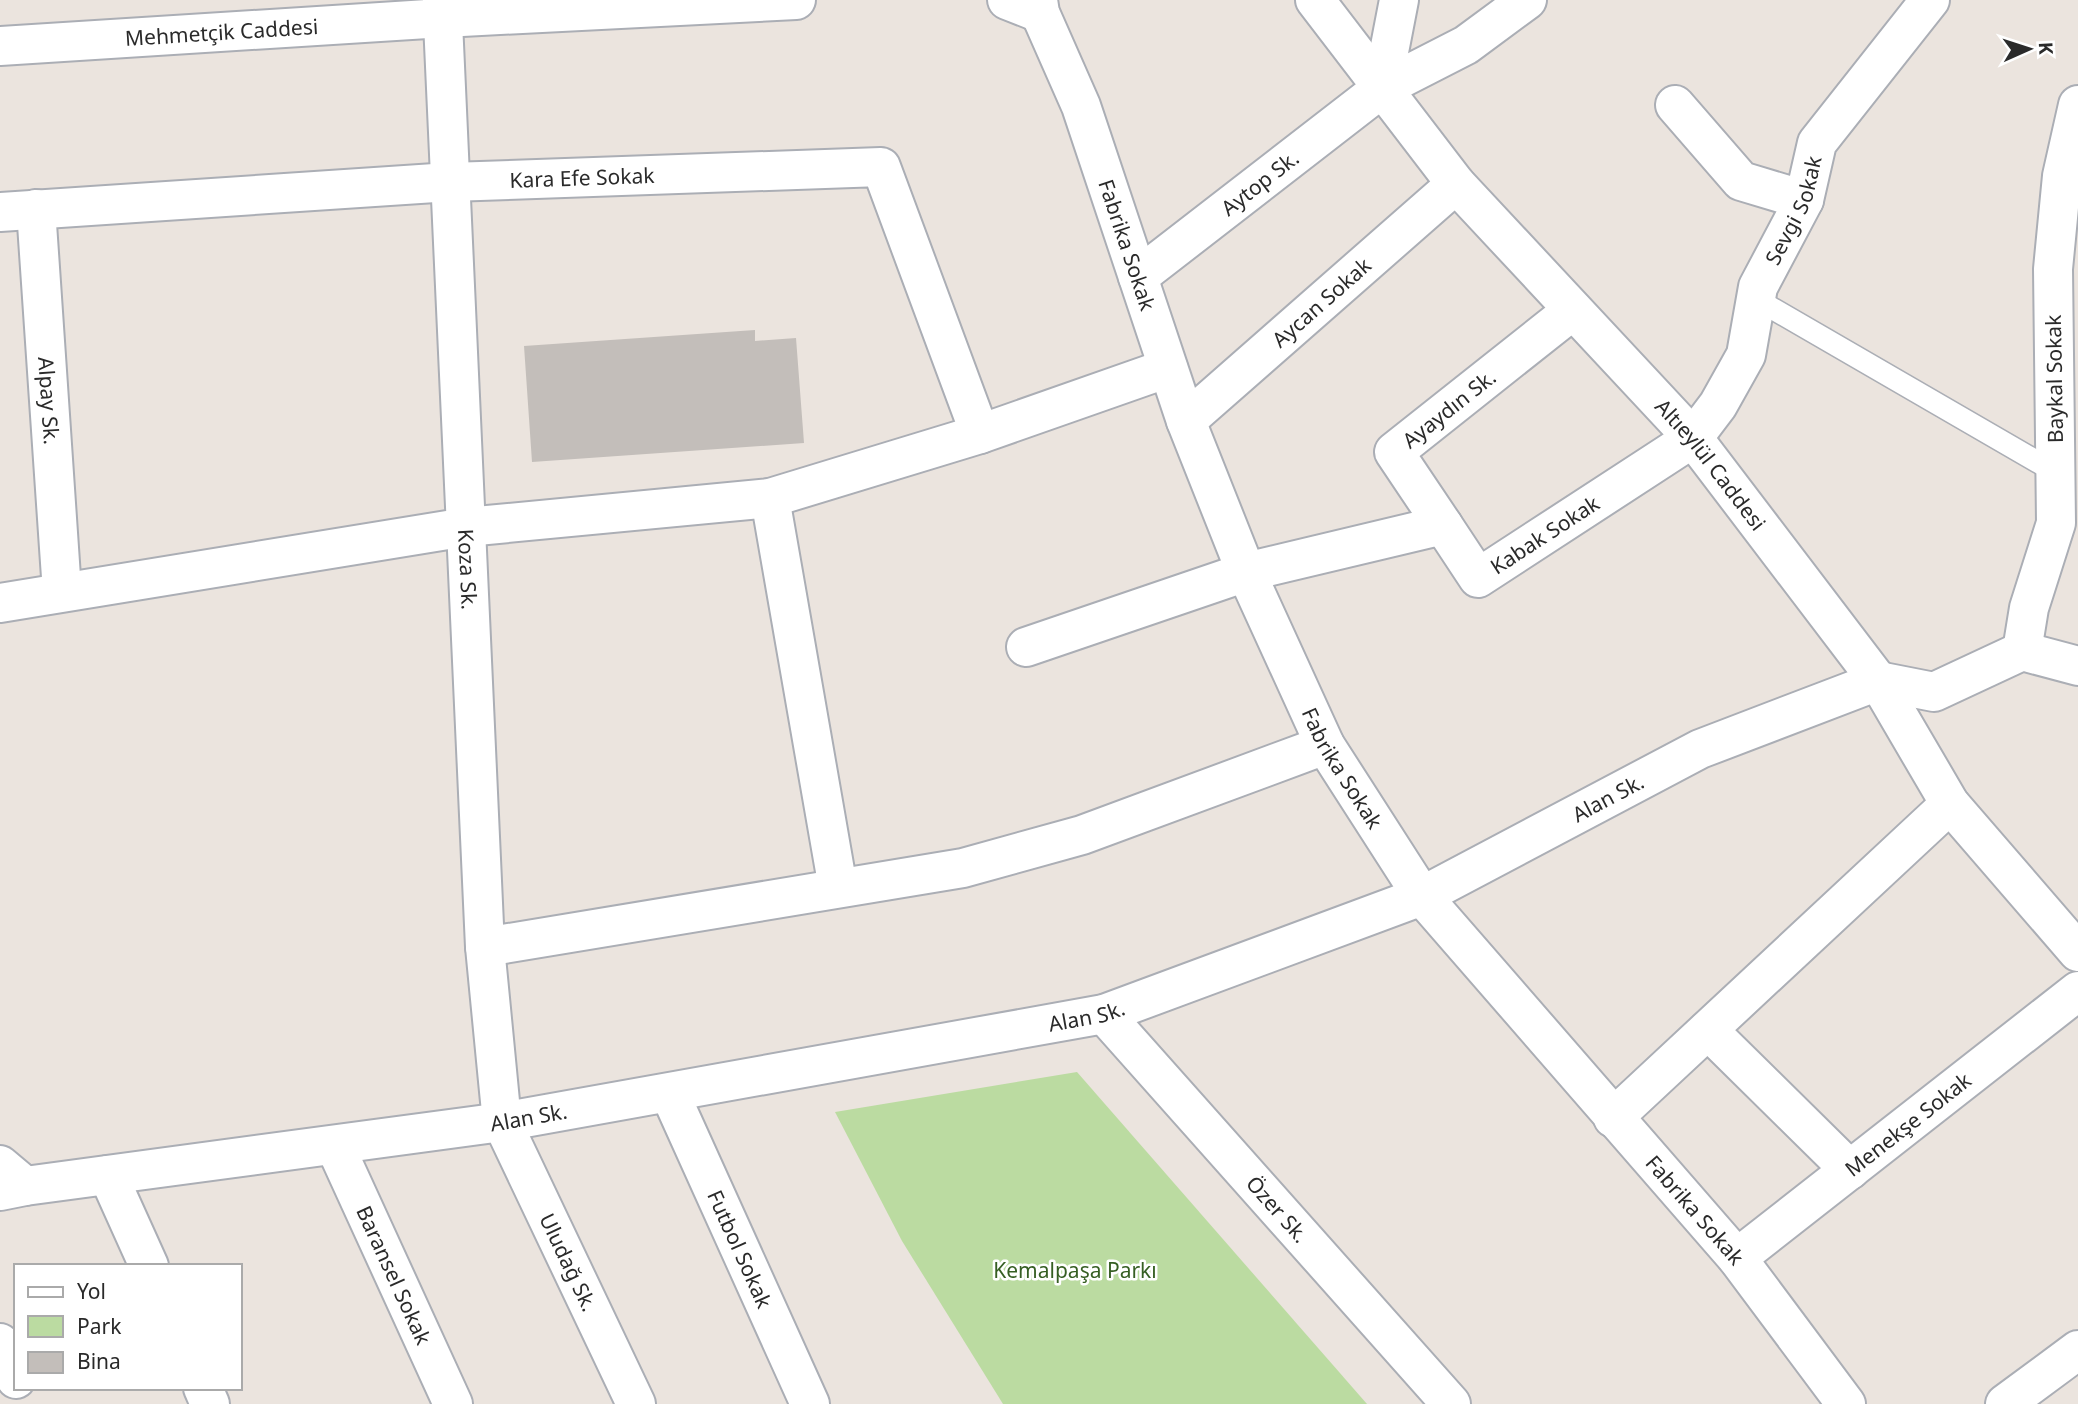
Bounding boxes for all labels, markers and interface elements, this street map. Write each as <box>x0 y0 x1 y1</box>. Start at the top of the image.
street label: Mehmetçik Caddesi <box>124 12 319 52</box>
north arrow <box>1994 14 2064 84</box>
text: K <box>2033 41 2059 55</box>
street label: Aytop Sk. <box>1215 144 1304 222</box>
street label: Sevgi Sokak <box>1758 152 1828 269</box>
street label: Kara Efe Sokak <box>509 161 656 194</box>
street label: Fabrika Sokak <box>1092 175 1162 315</box>
street label: Aycan Sokak <box>1266 251 1377 353</box>
street label: Baykal Sokak <box>2039 314 2069 443</box>
street label: Alpay Sk. <box>32 356 66 445</box>
street label: Ayaydın Sk. <box>1396 363 1501 454</box>
street label: Altıeylül Caddesi <box>1649 393 1772 536</box>
street label: Kabak Sokak <box>1485 488 1605 580</box>
street label: Koza Sk. <box>452 528 484 611</box>
street label: Fabrika Sokak <box>1296 703 1390 835</box>
street label: Alan Sk. <box>1567 767 1649 828</box>
street label: Alan Sk. <box>1046 993 1129 1038</box>
street label: Menekşe Sokak <box>1839 1066 1977 1182</box>
street label: Alan Sk. <box>489 1097 569 1137</box>
street label: Fabrika Sokak <box>1640 1149 1751 1271</box>
street label: Özer Sk. <box>1240 1170 1315 1248</box>
street label: Futbol Sokak <box>701 1186 779 1313</box>
street label: Baransel Sokak <box>350 1201 438 1350</box>
street label: Uludağ Sk. <box>533 1209 604 1316</box>
park label: Kemalpaşa Parkı <box>993 1256 1157 1284</box>
legend <box>14 1264 242 1390</box>
text: Yol <box>77 1277 106 1305</box>
text: Park <box>77 1312 122 1340</box>
text: Bina <box>77 1347 121 1375</box>

